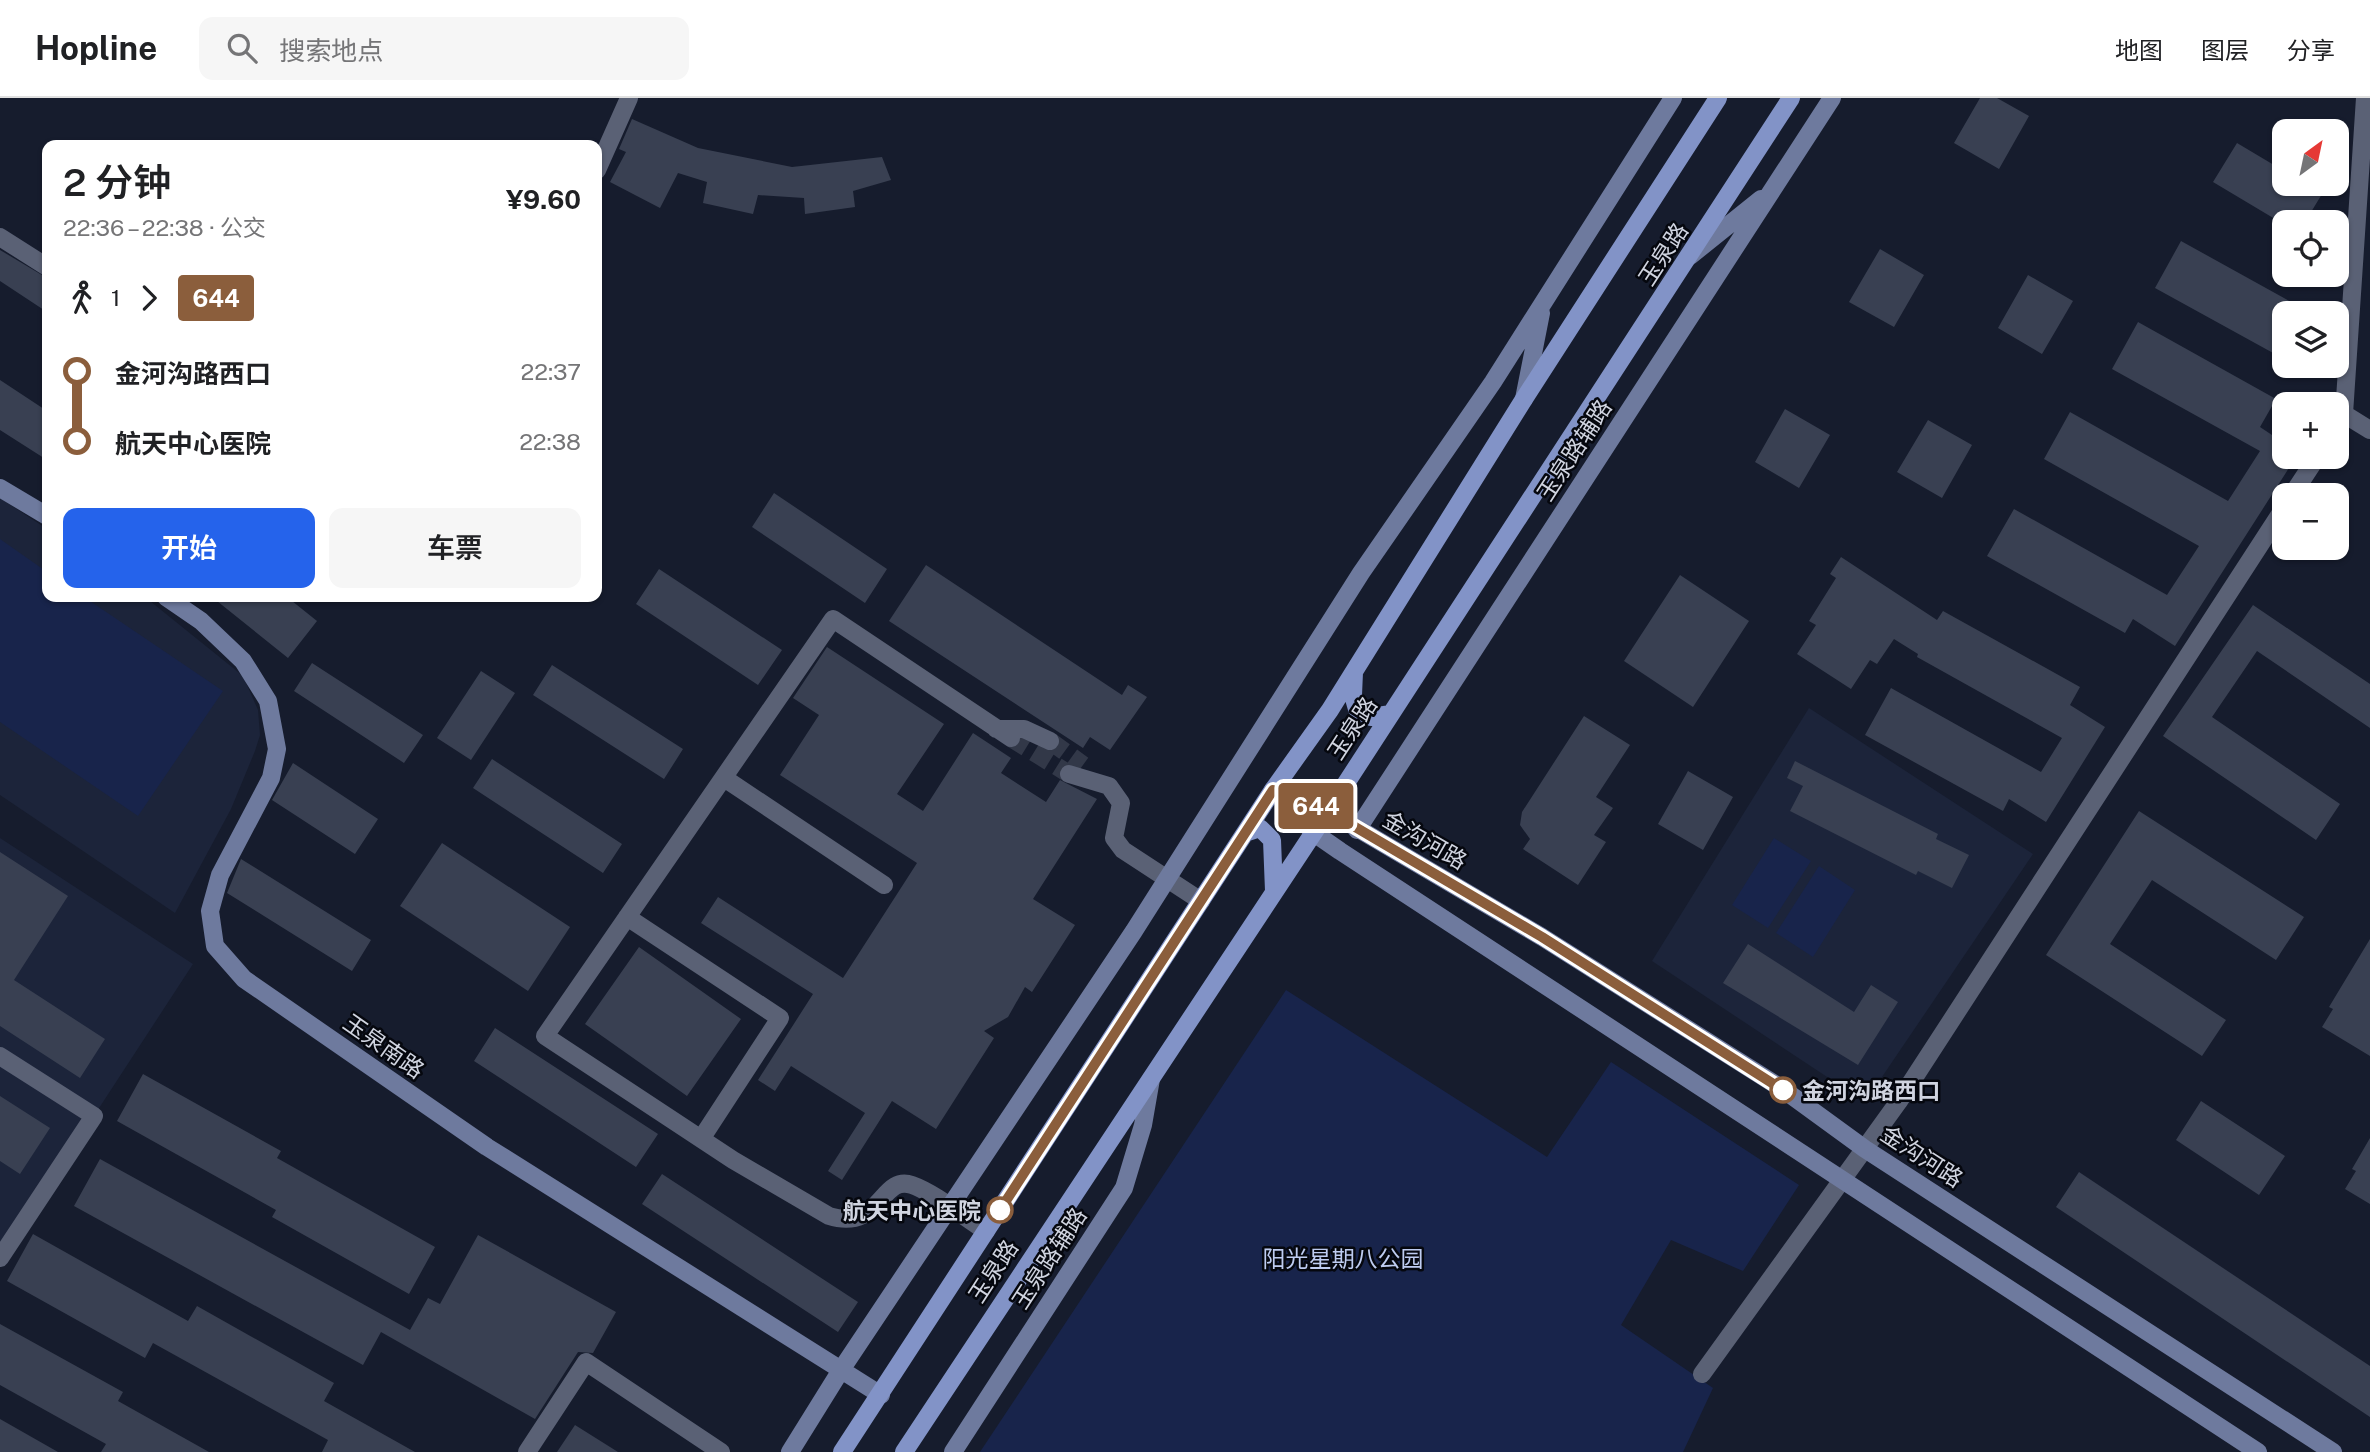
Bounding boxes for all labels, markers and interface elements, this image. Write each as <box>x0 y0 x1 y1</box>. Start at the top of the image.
search box <box>199 17 689 80</box>
text: Hopline <box>35 29 157 67</box>
icon: search <box>223 29 261 67</box>
text: 搜索地点 <box>279 35 383 66</box>
text: 地图 <box>2115 36 2163 64</box>
text: 图层 <box>2201 36 2249 64</box>
text: 分享 <box>2287 36 2335 64</box>
north arrow <box>2272 119 2348 196</box>
map controls <box>2272 119 2349 560</box>
text: 2 分钟 <box>63 160 171 205</box>
text: ¥9.60 <box>506 184 581 215</box>
button: locate <box>2272 210 2349 287</box>
text: 22:36 – 22:38 · 公交 <box>63 214 266 241</box>
street label: 玉泉路 <box>1633 218 1693 290</box>
icon: walk <box>63 279 101 317</box>
icon: forward <box>130 279 168 317</box>
text: 1 <box>111 284 120 311</box>
text: 644 <box>192 284 240 312</box>
button: layers <box>2272 301 2349 378</box>
text: 金河沟路西口 <box>115 358 271 389</box>
text: 22:37 <box>521 358 581 385</box>
button: + <box>2272 392 2349 469</box>
street label: 玉泉路辅路 <box>1531 394 1617 506</box>
text: 航天中心医院 <box>115 428 271 459</box>
text: 22:38 <box>519 428 581 455</box>
button: − <box>2272 483 2349 560</box>
button: 开始 <box>63 508 315 588</box>
button: 车票 <box>329 508 581 588</box>
street label: 玉泉路 <box>1322 692 1382 764</box>
line badge: 644 <box>1276 783 1356 829</box>
text: 644 <box>1292 792 1340 820</box>
street label: 金沟河路 <box>1378 805 1472 875</box>
street label: 玉泉南路 <box>339 1009 429 1083</box>
marker: 金河沟路西口 <box>1770 1077 1796 1103</box>
place label: 金河沟路西口 <box>1802 1077 1940 1104</box>
street label: 金沟河路 <box>1876 1120 1968 1192</box>
place label: 航天中心医院 <box>843 1197 981 1224</box>
marker: 航天中心医院 <box>987 1197 1013 1223</box>
street label: 玉泉路辅路 <box>1006 1202 1092 1314</box>
street label: 玉泉路 <box>963 1235 1023 1307</box>
park label: 阳光星期八公园 <box>1263 1245 1424 1272</box>

